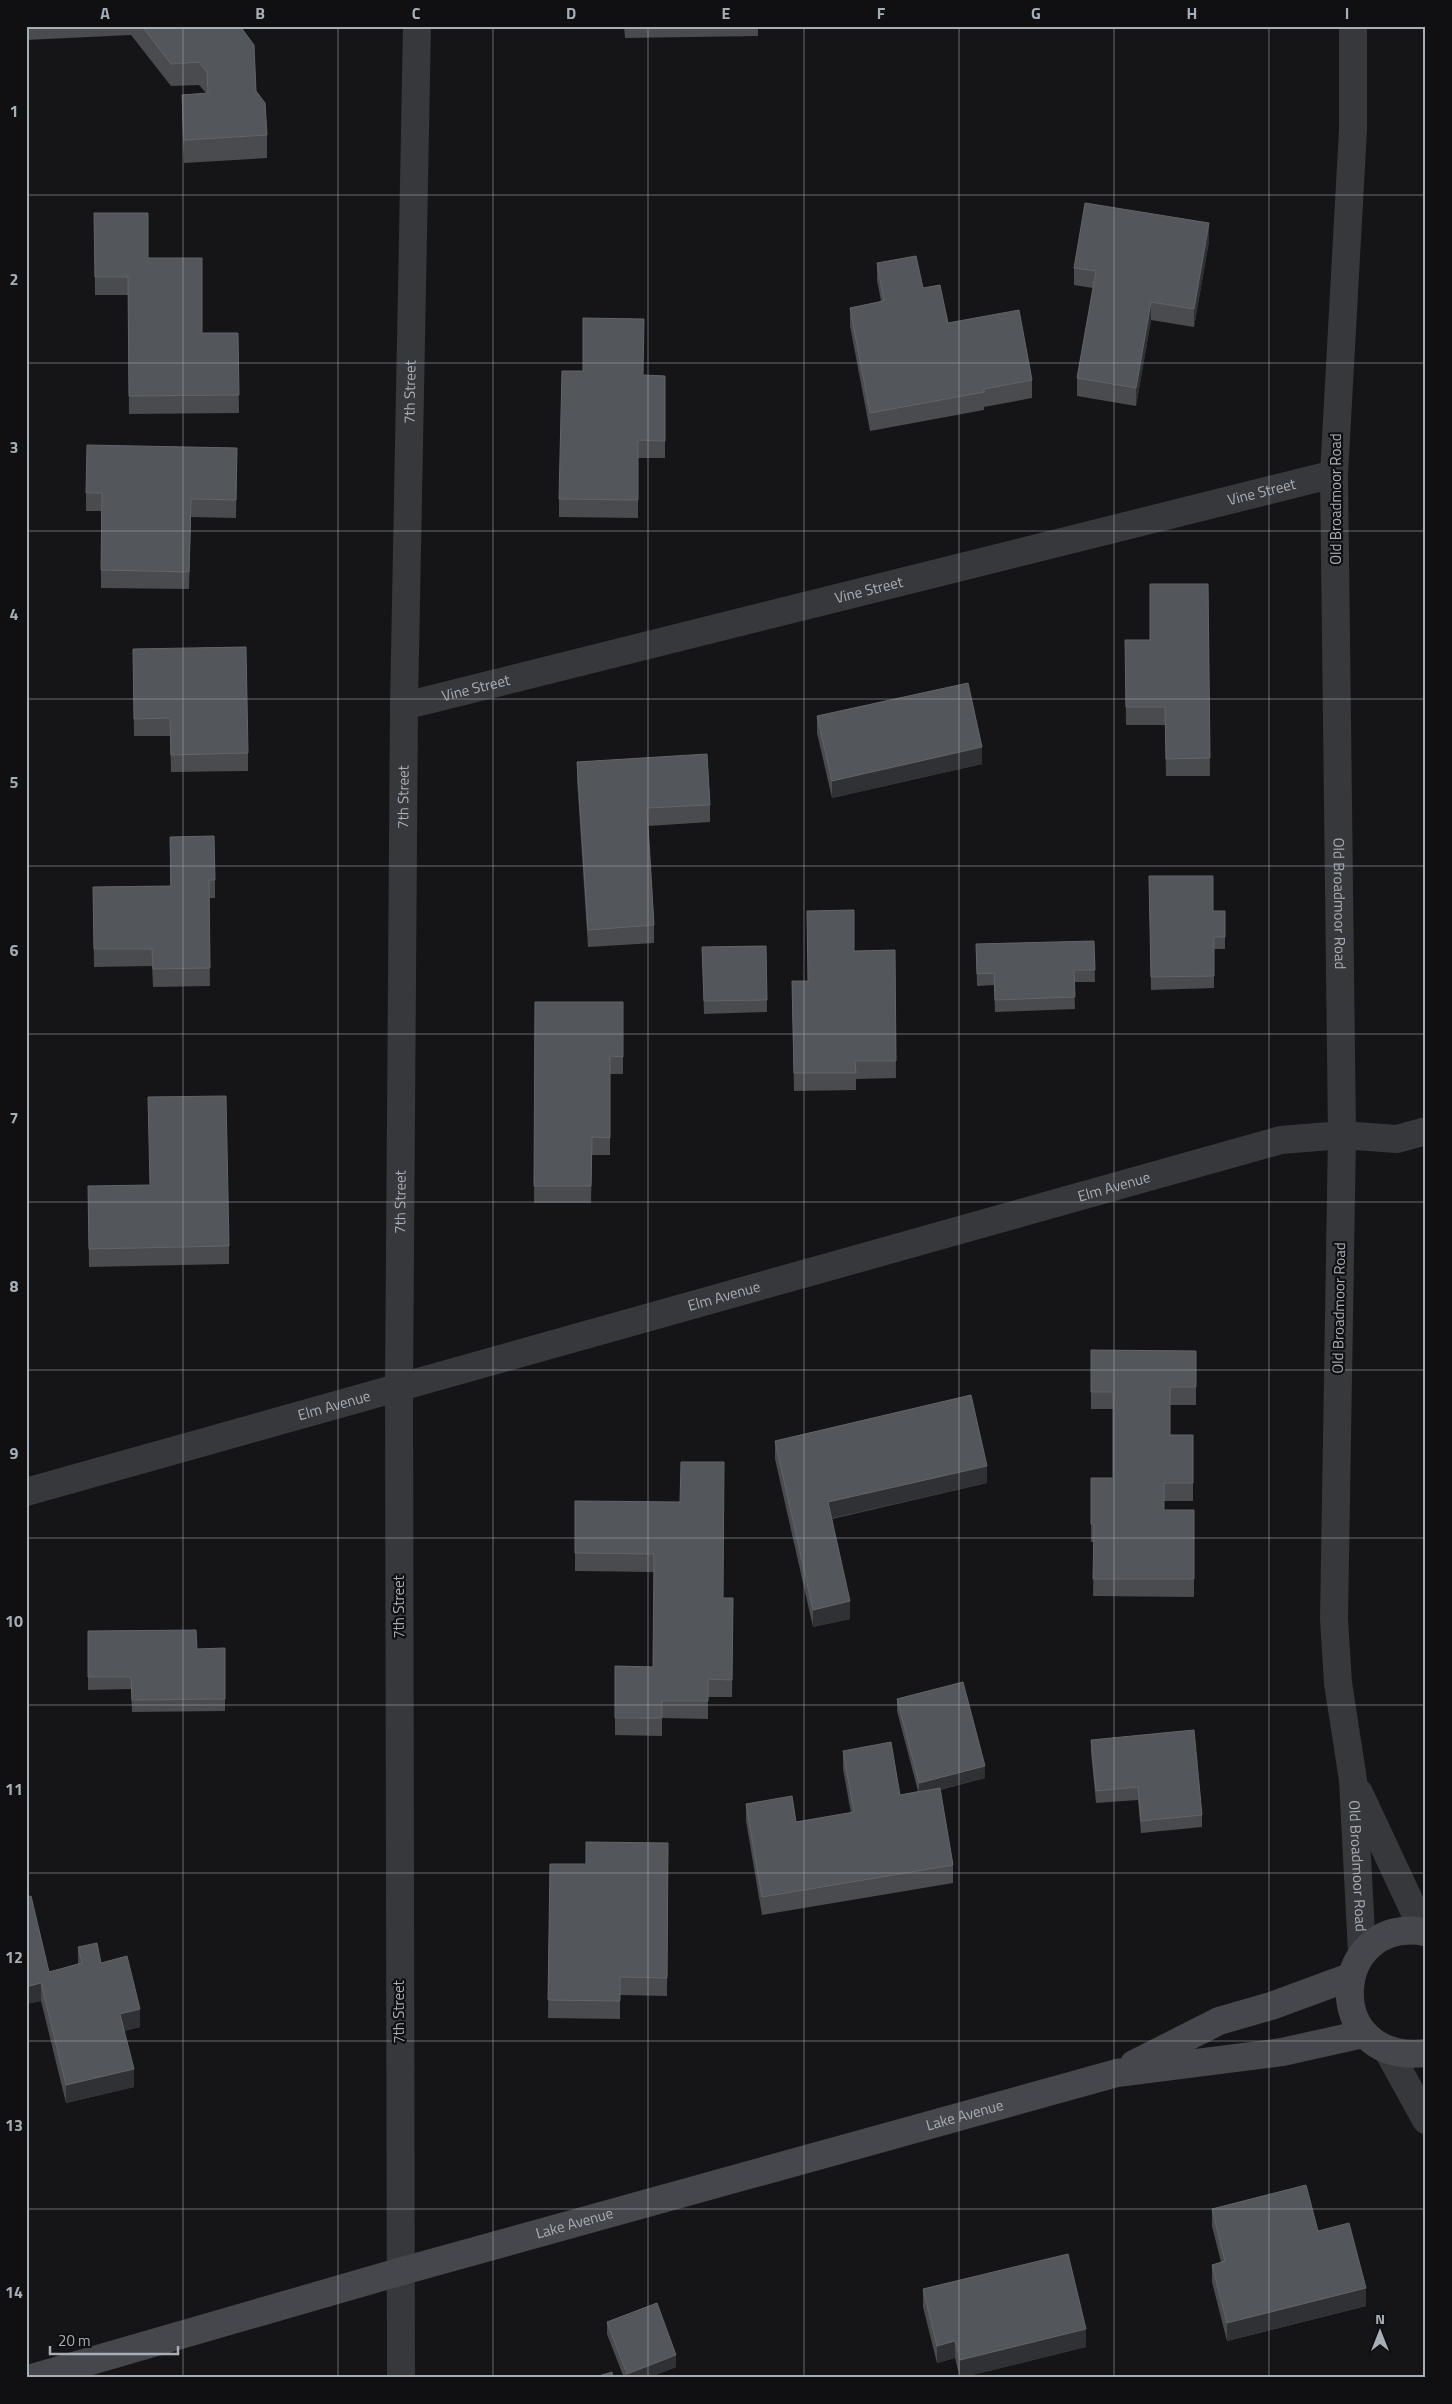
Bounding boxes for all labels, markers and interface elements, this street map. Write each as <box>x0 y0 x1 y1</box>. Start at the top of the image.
text: A <box>100 1 110 25</box>
text: B <box>255 1 265 25</box>
text: C <box>412 1 421 25</box>
text: D <box>566 1 576 25</box>
text: E <box>722 1 731 25</box>
text: F <box>877 1 886 25</box>
text: G <box>1031 1 1041 25</box>
text: H <box>1187 1 1197 25</box>
text: I <box>1345 1 1349 25</box>
text: 1 <box>10 99 18 123</box>
text: 2 <box>10 267 18 291</box>
street label: 7th Street <box>397 359 422 424</box>
street label: Old Broadmoor Road <box>1324 433 1347 565</box>
text: 3 <box>10 435 18 459</box>
street label: Vine Street <box>1225 472 1299 511</box>
street label: Vine Street <box>832 570 906 609</box>
text: 4 <box>10 602 19 626</box>
street label: Vine Street <box>439 668 513 707</box>
street label: 7th Street <box>391 764 415 829</box>
text: 5 <box>10 770 19 794</box>
street label: Old Broadmoor Road <box>1327 837 1352 969</box>
text: 6 <box>10 938 19 962</box>
text: 7 <box>10 1106 18 1130</box>
street label: Elm Avenue <box>1075 1165 1153 1207</box>
street label: 7th Street <box>388 1169 412 1234</box>
street label: Old Broadmoor Road <box>1326 1242 1351 1374</box>
text: 8 <box>10 1274 19 1298</box>
street label: Elm Avenue <box>685 1275 763 1317</box>
street label: Elm Avenue <box>295 1384 373 1426</box>
text: 9 <box>10 1441 19 1465</box>
street label: 7th Street <box>387 1574 410 1639</box>
text: 10 <box>5 1609 23 1633</box>
text: 11 <box>5 1777 23 1801</box>
street label: Old Broadmoor Road <box>1343 1800 1373 1932</box>
text: 12 <box>5 1945 23 1969</box>
street label: 7th Street <box>387 1979 410 2044</box>
street label: Lake Avenue <box>923 2093 1006 2136</box>
text: 13 <box>5 2113 23 2137</box>
street label: Lake Avenue <box>533 2201 616 2245</box>
text: 14 <box>5 2280 23 2304</box>
north arrow <box>1354 2306 1404 2356</box>
text: N <box>1375 2308 1385 2329</box>
scale bar <box>50 2324 178 2356</box>
text: 20 m <box>58 2329 91 2352</box>

